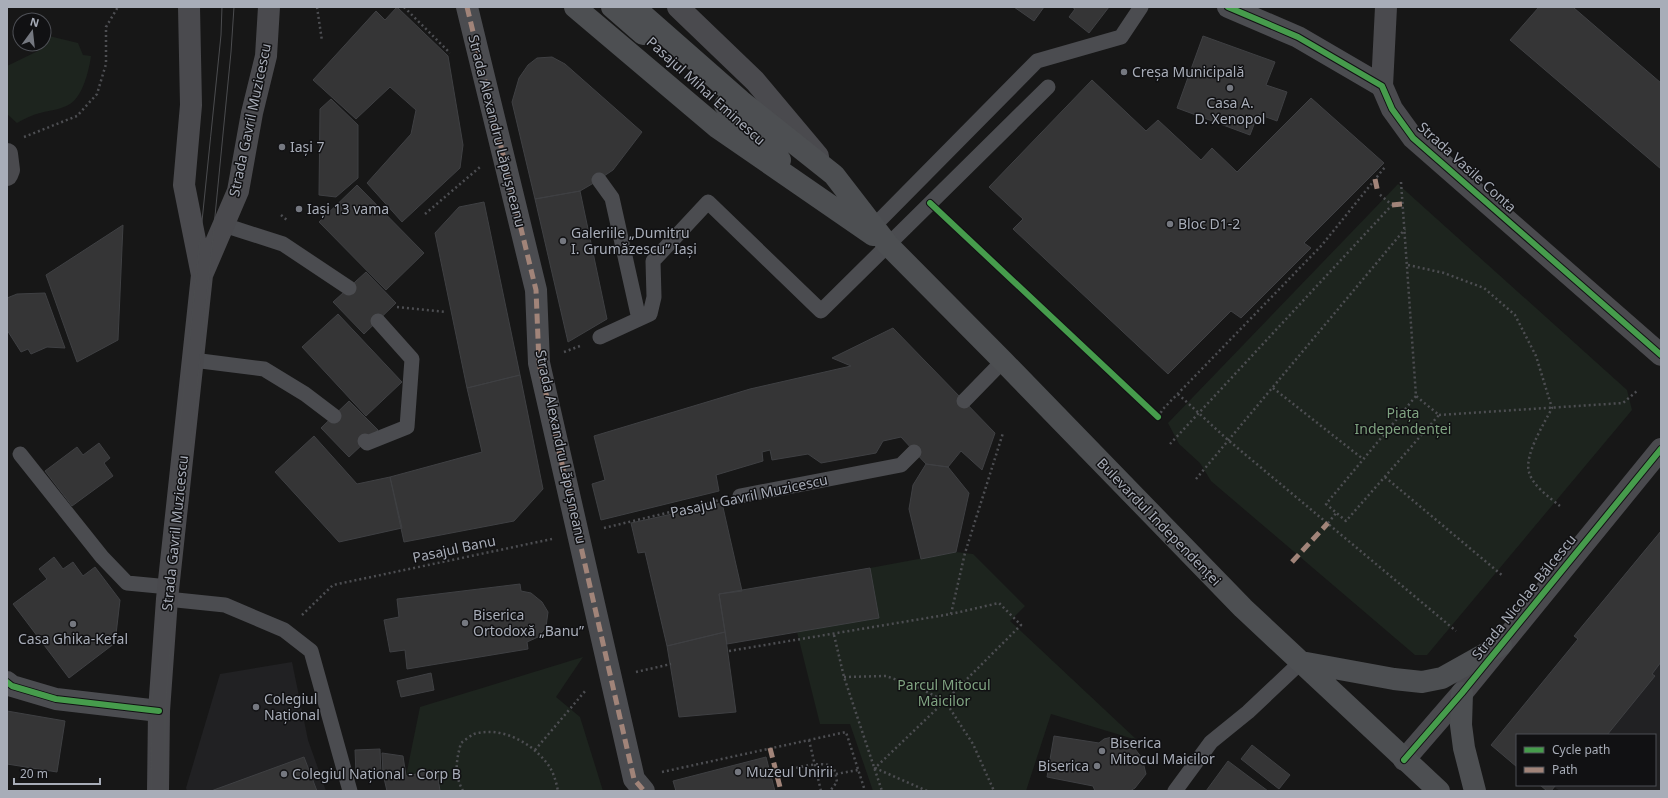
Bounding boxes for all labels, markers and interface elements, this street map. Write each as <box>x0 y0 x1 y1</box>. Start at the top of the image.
north arrow <box>12 12 52 52</box>
text: N <box>28 13 41 30</box>
street label: Pasajul Mihai Eminescu <box>643 32 770 149</box>
street label: Strada Alexandru Lăpușneanu <box>464 33 531 229</box>
street label: Strada Gavril Muzicescu <box>224 42 275 198</box>
place label: Creșa Municipală <box>1132 62 1244 81</box>
marker: Creșa Municipală <box>1119 67 1129 77</box>
marker: Casa A. D. Xenopol <box>1225 83 1235 93</box>
place label: Casa A. D. Xenopol <box>1195 93 1265 128</box>
street label: Strada Vasile Conta <box>1414 117 1521 216</box>
place label: Iași 7 <box>290 137 325 156</box>
marker: Iași 7 <box>277 142 287 152</box>
place label: Iași 13 vama <box>307 199 389 218</box>
marker: Iași 13 vama <box>294 204 304 214</box>
place label: Bloc D1-2 <box>1178 214 1240 233</box>
marker: Bloc D1-2 <box>1165 219 1175 229</box>
place label: Galeriile „Dumitru I. Grumăzescu” Iași <box>571 223 697 258</box>
marker: Galeriile „Dumitru I. Grumăzescu” Iași <box>558 236 568 246</box>
street label: Strada Alexandru Lăpușneanu <box>532 348 591 546</box>
park label: Piața Independenței <box>1355 403 1451 438</box>
street label: Strada Gavril Muzicescu <box>157 454 192 612</box>
street label: Bulevardul Independenței <box>1093 454 1225 590</box>
street label: Pasajul Gavril Muzicescu <box>668 470 829 521</box>
street label: Pasajul Banu <box>411 530 497 567</box>
street label: Strada Nicolae Bălcescu <box>1467 530 1580 663</box>
place label: Biserica Ortodoxă „Banu” <box>473 605 584 640</box>
marker: Biserica Ortodoxă „Banu” <box>460 618 470 628</box>
marker: Casa Ghika-Kefal <box>68 619 78 629</box>
place label: Casa Ghika-Kefal <box>18 629 128 648</box>
park label: Parcul Mitocul Maicilor <box>897 675 991 710</box>
place label: Colegiul Național <box>264 689 320 724</box>
marker: Colegiul Național <box>251 702 261 712</box>
place label: Biserica Mitocul Maicilor <box>1110 733 1215 768</box>
legend <box>1516 734 1656 786</box>
text: Cycle path <box>1552 741 1610 758</box>
marker: Biserica Mitocul Maicilor <box>1097 746 1107 756</box>
place label: Biserica <box>1038 756 1089 775</box>
scale bar <box>14 760 100 786</box>
marker: Biserica <box>1092 761 1102 771</box>
text: Path <box>1552 761 1578 778</box>
place label: Muzeul Unirii <box>746 762 833 781</box>
place label: Colegiul Național - Corp B <box>292 764 461 783</box>
text: 20 m <box>20 765 48 782</box>
marker: Muzeul Unirii <box>733 767 743 777</box>
marker: Colegiul Național - Corp B <box>279 769 289 779</box>

